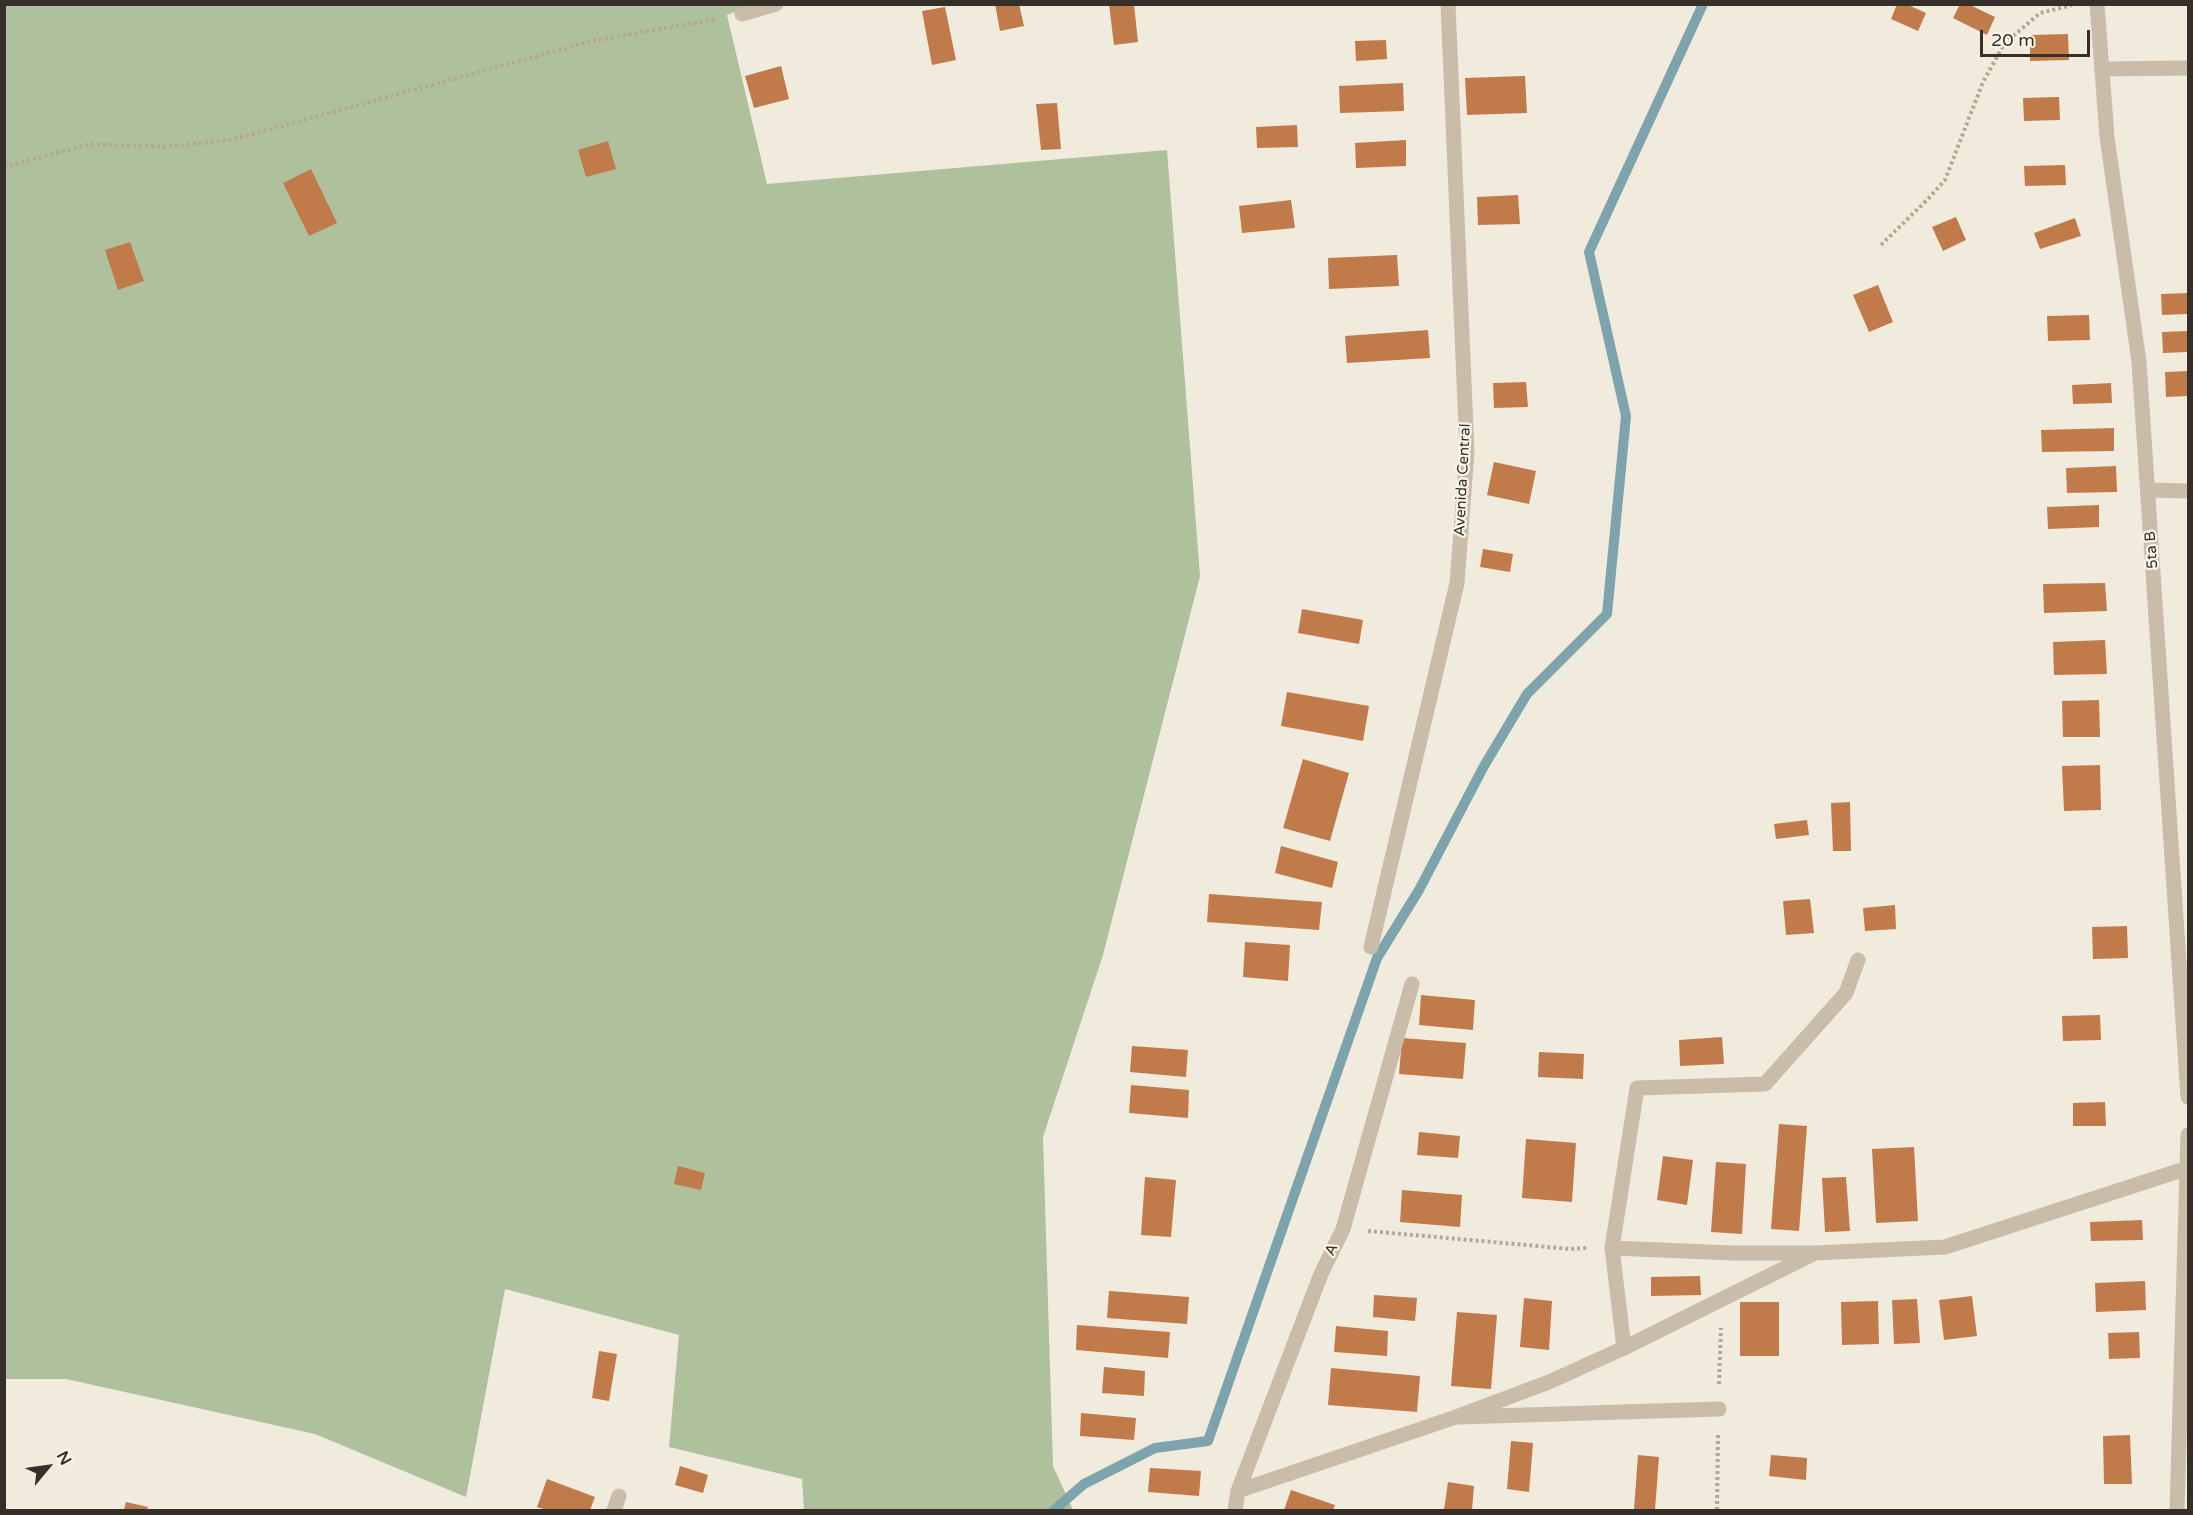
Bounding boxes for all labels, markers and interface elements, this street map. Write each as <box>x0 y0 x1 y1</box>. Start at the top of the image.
scale bar <box>1983 18 2092 56</box>
text: 20 m <box>1991 29 2035 51</box>
street label: Avenida Central <box>1451 423 1475 537</box>
street label: 5ta B <box>2142 530 2162 570</box>
street label: A <box>1321 1241 1343 1259</box>
north arrow <box>18 1437 78 1497</box>
text: N <box>52 1448 76 1469</box>

